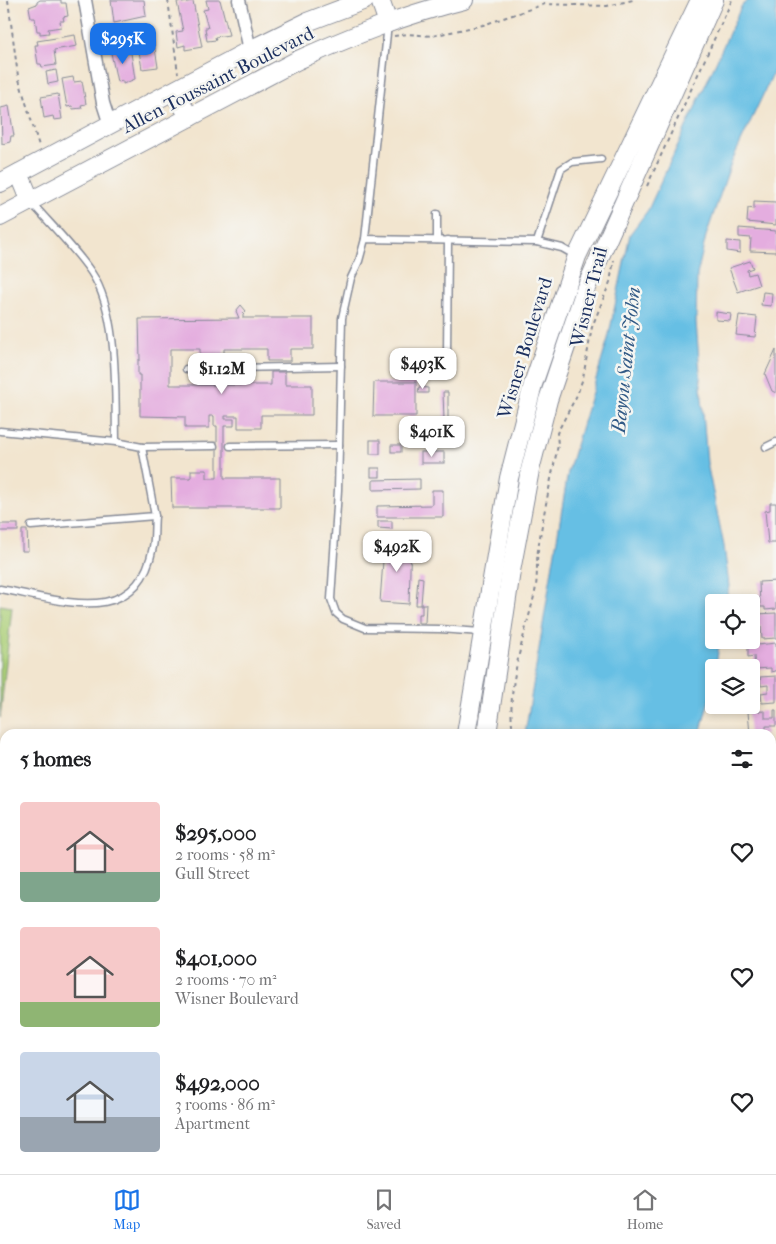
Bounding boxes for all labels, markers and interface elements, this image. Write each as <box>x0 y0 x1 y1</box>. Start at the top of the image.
pin: $295K <box>88 22 158 65</box>
street label: Allen Toussaint Boulevard <box>118 22 318 138</box>
text: $295K <box>101 29 145 48</box>
street label: Wisner Trail <box>566 244 612 351</box>
street label: Wisner Boulevard <box>493 274 557 422</box>
water label: Bayou Saint John <box>607 286 645 435</box>
pin: $493K <box>388 348 458 390</box>
pin: $1.12M <box>181 352 263 395</box>
text: $493K <box>401 354 445 373</box>
text: $1.12M <box>199 359 245 378</box>
pin: $401K <box>397 416 467 458</box>
text: $401K <box>410 422 454 441</box>
pin: $492K <box>362 530 432 573</box>
text: $492K <box>374 537 420 556</box>
map controls <box>705 594 760 714</box>
button: locate <box>705 594 760 649</box>
button: layers <box>705 659 760 714</box>
icon: filters <box>728 745 756 773</box>
text: 5 homes <box>20 747 91 771</box>
text: $295,000 <box>175 821 257 845</box>
icon: home <box>60 822 120 882</box>
icon: heart <box>728 838 756 866</box>
text: 2 rooms · 58 m² <box>175 845 275 864</box>
text: Gull Street <box>175 864 250 883</box>
text: $401,000 <box>175 946 257 970</box>
icon: home <box>60 947 120 1007</box>
icon: heart <box>728 963 756 991</box>
text: 2 rooms · 70 m² <box>175 970 277 989</box>
text: Wisner Boulevard <box>175 989 299 1008</box>
text: $492,000 <box>175 1071 260 1095</box>
icon: home <box>60 1072 120 1132</box>
icon: heart <box>728 1088 756 1116</box>
text: 3 rooms · 86 m² <box>175 1095 275 1114</box>
text: Apartment <box>175 1114 250 1133</box>
tab: Map <box>113 1186 141 1233</box>
tab: Saved <box>366 1186 401 1233</box>
tab: Home <box>627 1186 663 1233</box>

